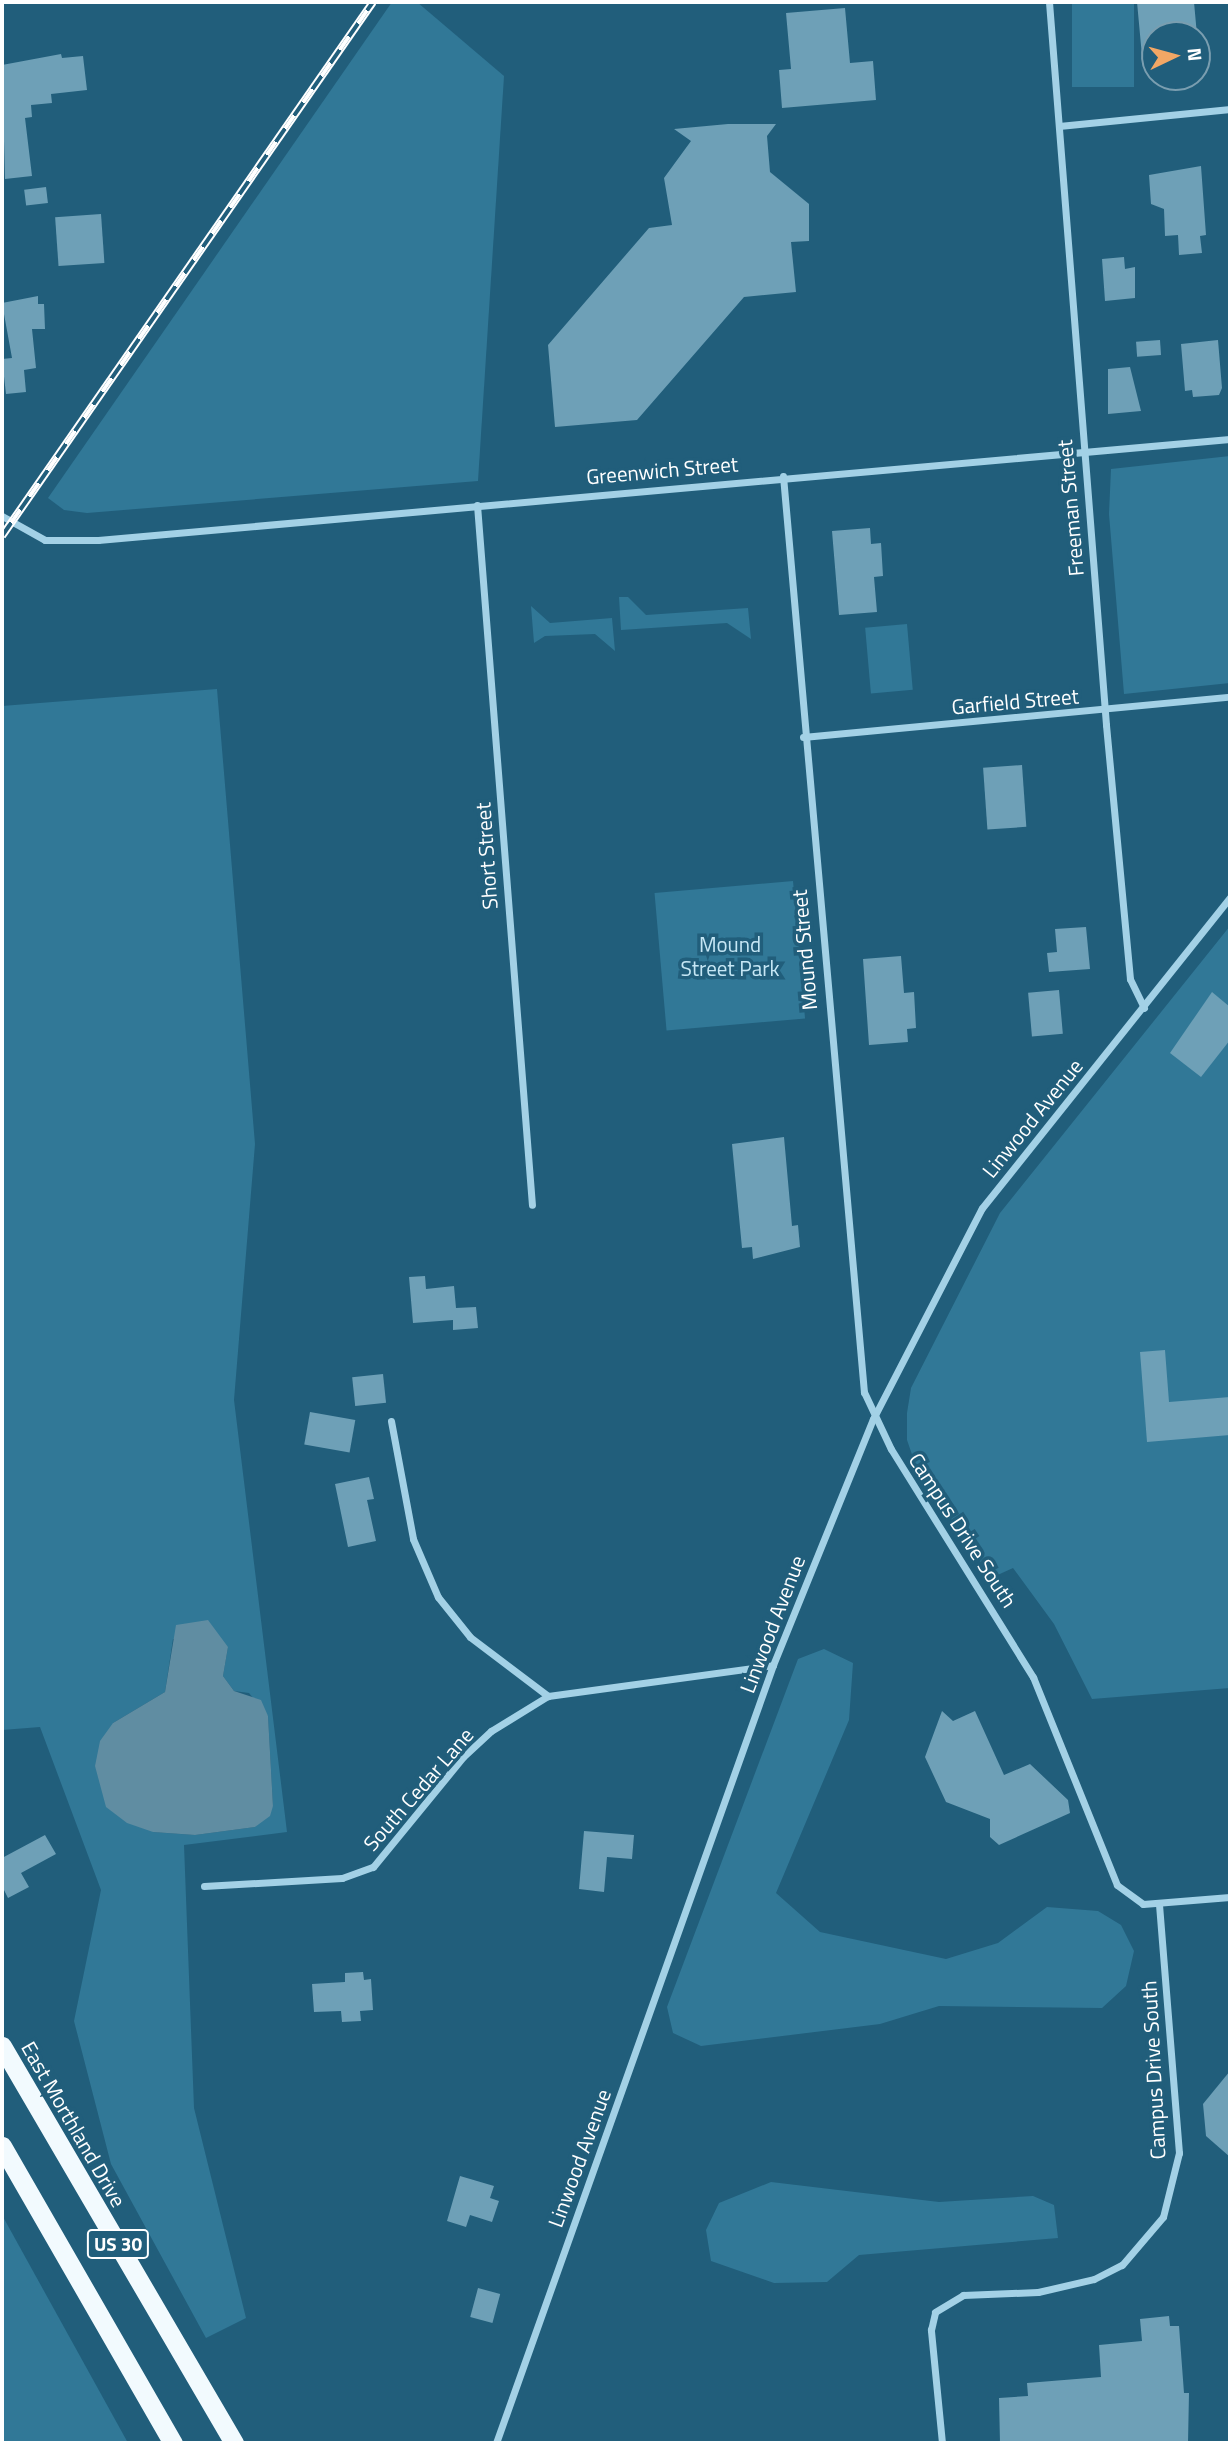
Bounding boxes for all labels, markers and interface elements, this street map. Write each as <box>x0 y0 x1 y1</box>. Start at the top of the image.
north arrow <box>1141 21 1211 91</box>
text: N <box>1180 46 1210 62</box>
street label: Freeman Street <box>1051 439 1089 577</box>
street label: Greenwich Street <box>585 451 739 489</box>
street label: Garfield Street <box>950 683 1080 719</box>
street label: Short Street <box>470 802 502 910</box>
street label: Mound Street <box>786 889 822 1011</box>
park label: Mound Street Park <box>681 931 779 981</box>
street label: Linwood Avenue <box>976 1054 1088 1182</box>
street label: Campus Drive South <box>904 1448 1022 1612</box>
street label: Linwood Avenue <box>734 1552 810 1696</box>
street label: South Cedar Lane <box>358 1722 478 1856</box>
street label: Campus Drive South <box>1136 1980 1170 2160</box>
street label: East Morthland Drive <box>16 2037 132 2211</box>
street label: Linwood Avenue <box>542 2085 616 2231</box>
road number: US 30 <box>86 2228 150 2260</box>

